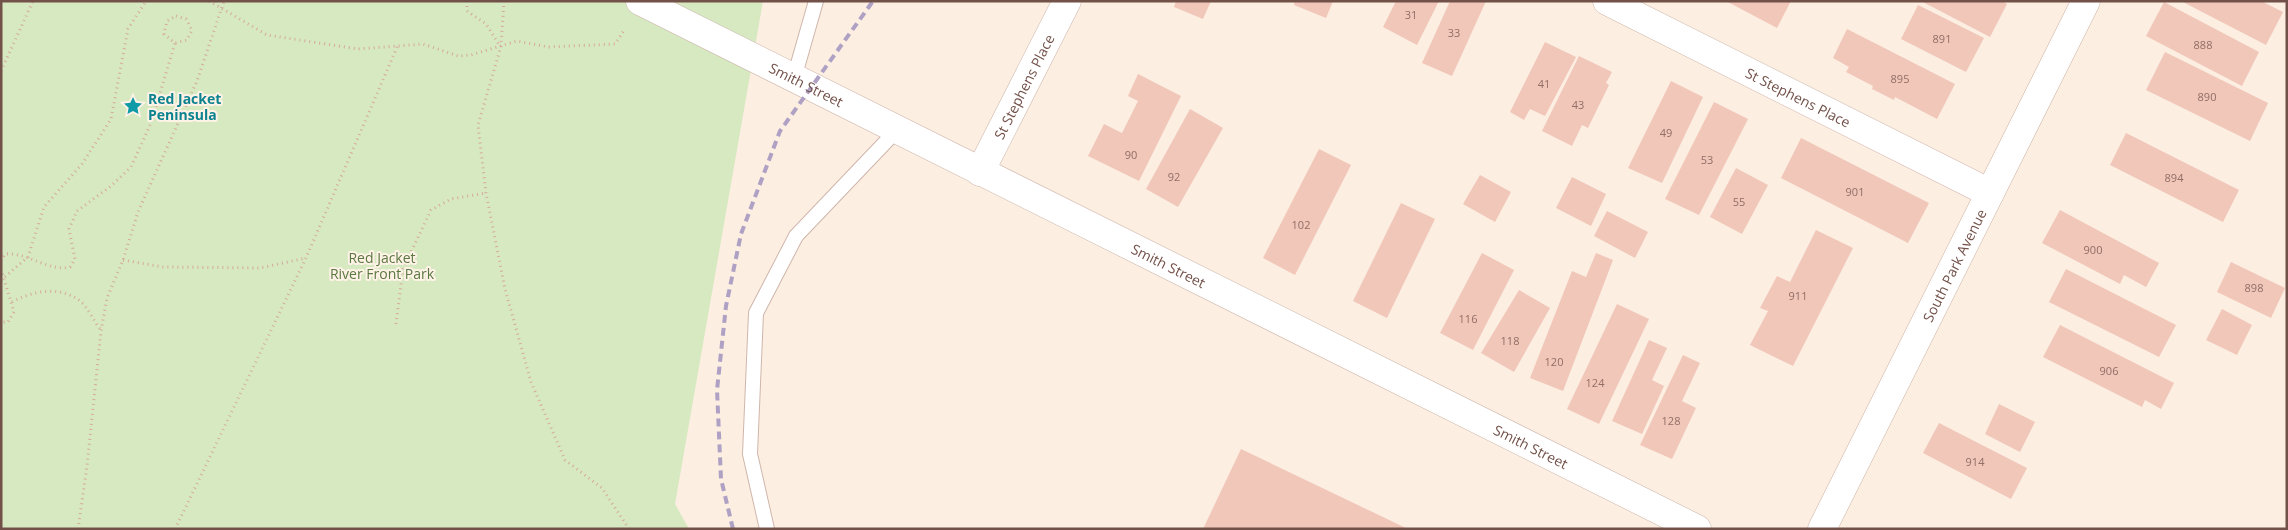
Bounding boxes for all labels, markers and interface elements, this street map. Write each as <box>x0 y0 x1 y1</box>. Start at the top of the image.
house number: 31 <box>1405 7 1417 22</box>
house number: 33 <box>1448 25 1460 40</box>
street label: St Stephens Place <box>989 31 1058 142</box>
house number: 891 <box>1933 31 1951 46</box>
house number: 888 <box>2194 37 2212 52</box>
street label: Smith Street <box>766 58 847 111</box>
street label: St Stephens Place <box>1743 63 1854 131</box>
house number: 895 <box>1891 71 1909 86</box>
house number: 41 <box>1538 76 1550 91</box>
place label: Red Jacket Peninsula <box>148 89 221 124</box>
house number: 890 <box>2198 89 2216 104</box>
place icon: Red Jacket Peninsula <box>122 95 144 117</box>
house number: 43 <box>1572 97 1584 112</box>
house number: 49 <box>1660 125 1672 140</box>
house number: 90 <box>1125 147 1137 162</box>
house number: 53 <box>1701 152 1713 167</box>
house number: 92 <box>1168 169 1180 184</box>
house number: 894 <box>2165 170 2184 185</box>
house number: 901 <box>1846 184 1864 199</box>
house number: 55 <box>1733 194 1745 209</box>
street label: South Park Avenue <box>1918 205 1990 325</box>
house number: 102 <box>1292 217 1310 232</box>
street label: Smith Street <box>1128 239 1209 292</box>
house number: 900 <box>2084 242 2102 257</box>
park label: Red Jacket River Front Park <box>330 248 435 283</box>
house number: 898 <box>2245 280 2263 295</box>
house number: 911 <box>1789 288 1807 303</box>
house number: 116 <box>1459 311 1477 326</box>
house number: 118 <box>1501 333 1519 348</box>
house number: 120 <box>1545 354 1563 369</box>
house number: 906 <box>2100 363 2118 378</box>
house number: 124 <box>1586 375 1605 390</box>
house number: 128 <box>1662 413 1680 428</box>
street label: Smith Street <box>1491 420 1571 473</box>
house number: 914 <box>1966 454 1985 469</box>

